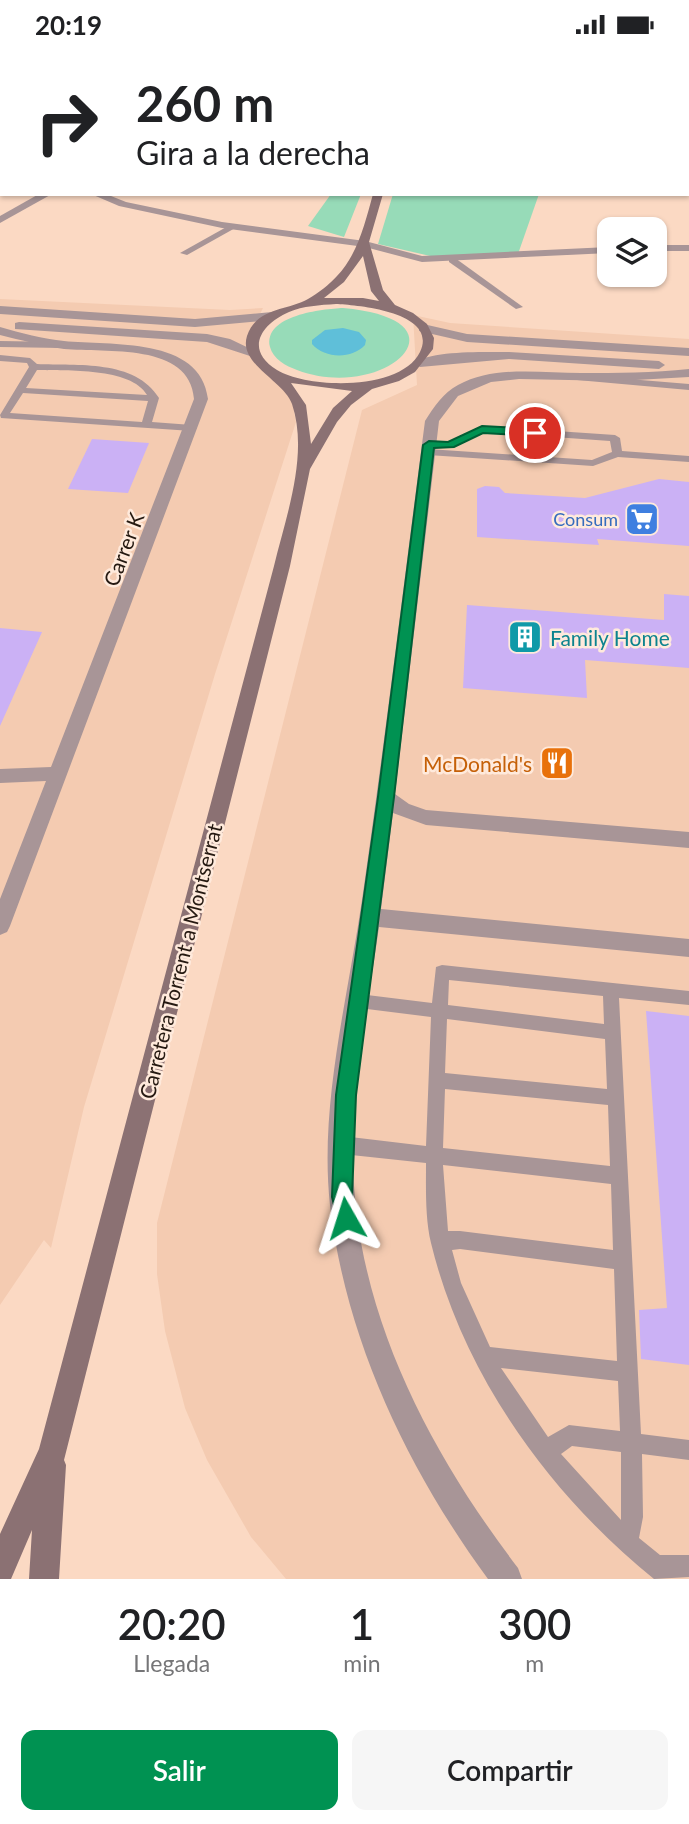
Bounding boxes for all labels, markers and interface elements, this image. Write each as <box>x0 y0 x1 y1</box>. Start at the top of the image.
text: 20:19 <box>35 9 102 41</box>
text: 260 m <box>136 74 274 132</box>
icon: right <box>21 77 112 168</box>
text: Gira a la derecha <box>136 133 370 172</box>
map controls <box>597 217 667 287</box>
button: layers <box>597 217 667 287</box>
pin <box>505 403 565 463</box>
icon: arrive <box>516 414 554 452</box>
supermarket icon: Consum <box>623 500 661 538</box>
place label: Consum <box>553 508 618 530</box>
street label: Carrer K <box>98 509 148 589</box>
building icon: Family Home <box>506 618 544 656</box>
place label: Family Home <box>550 625 670 650</box>
restaurant icon: McDonald's <box>538 744 576 782</box>
place label: McDonald's <box>423 751 532 776</box>
street label: Carretera Torrent a Montserrat <box>134 820 226 1101</box>
position arrow <box>309 1181 383 1255</box>
text: 20:20 <box>118 1599 226 1649</box>
text: 1 <box>350 1599 374 1649</box>
text: 300 <box>498 1599 571 1649</box>
text: Llegada <box>133 1649 210 1677</box>
text: min <box>343 1649 381 1677</box>
text: m <box>525 1649 544 1677</box>
button: Salir <box>21 1730 338 1810</box>
button: Compartir <box>352 1730 668 1810</box>

